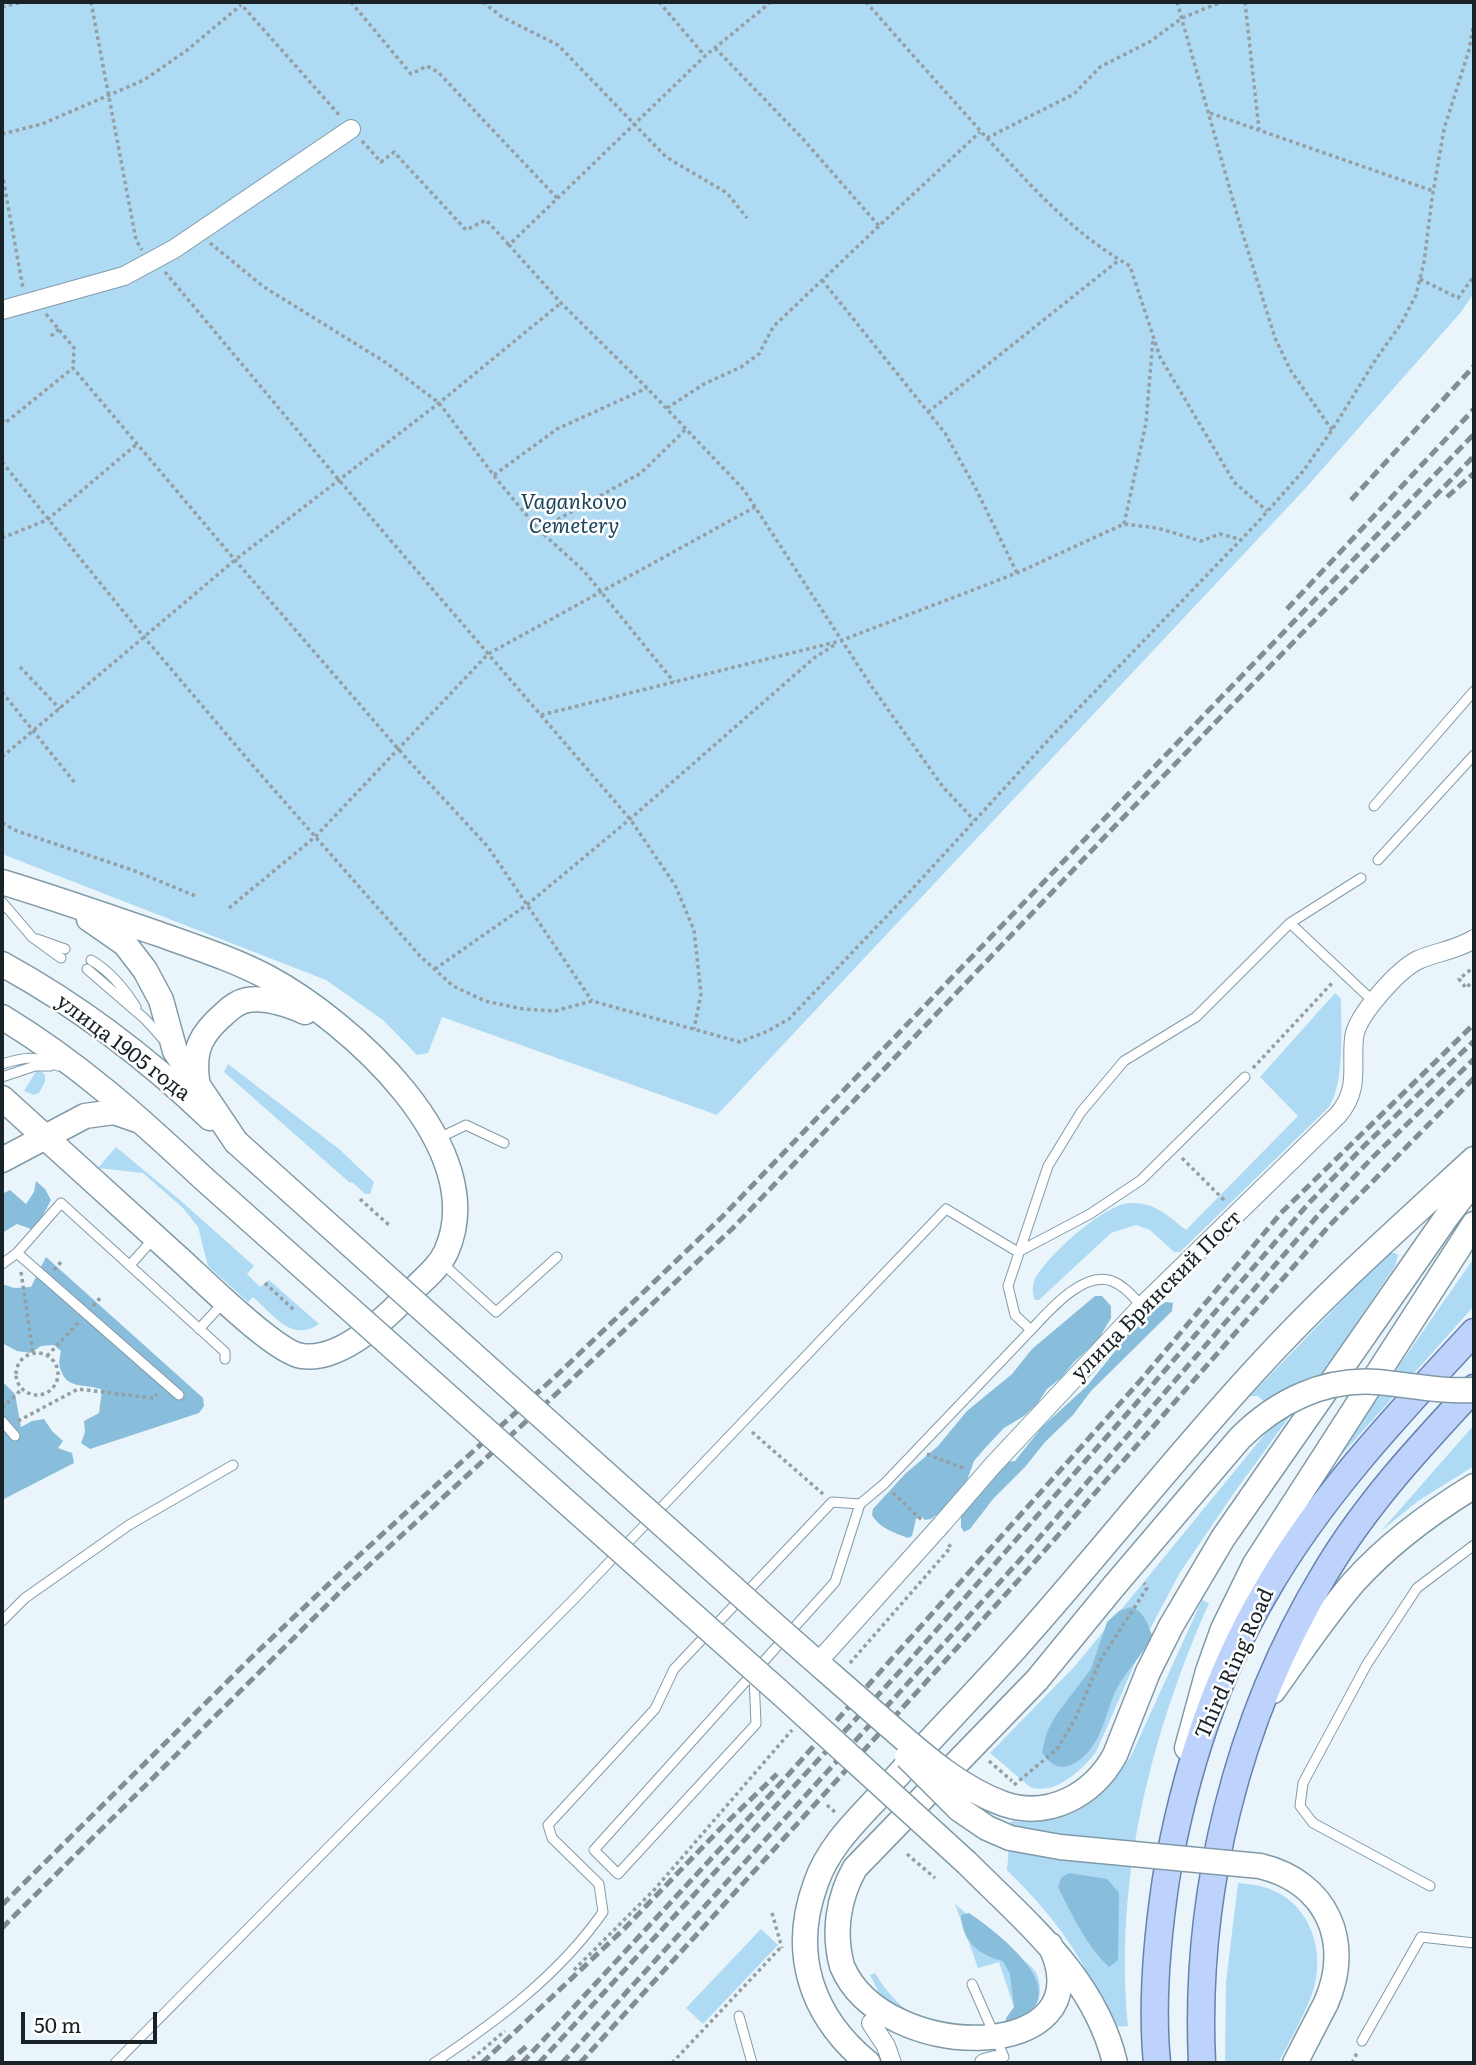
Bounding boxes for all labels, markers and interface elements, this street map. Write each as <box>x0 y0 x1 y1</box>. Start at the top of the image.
park label: Vagankovo Cemetery <box>521 490 627 540</box>
street label: улица 1905 года <box>51 989 195 1107</box>
street label: улица Брянский Пост <box>1067 1206 1247 1386</box>
street label: Third Ring Road <box>1190 1585 1280 1743</box>
scale bar <box>24 1998 161 2042</box>
text: 50 m <box>34 2008 81 2039</box>

